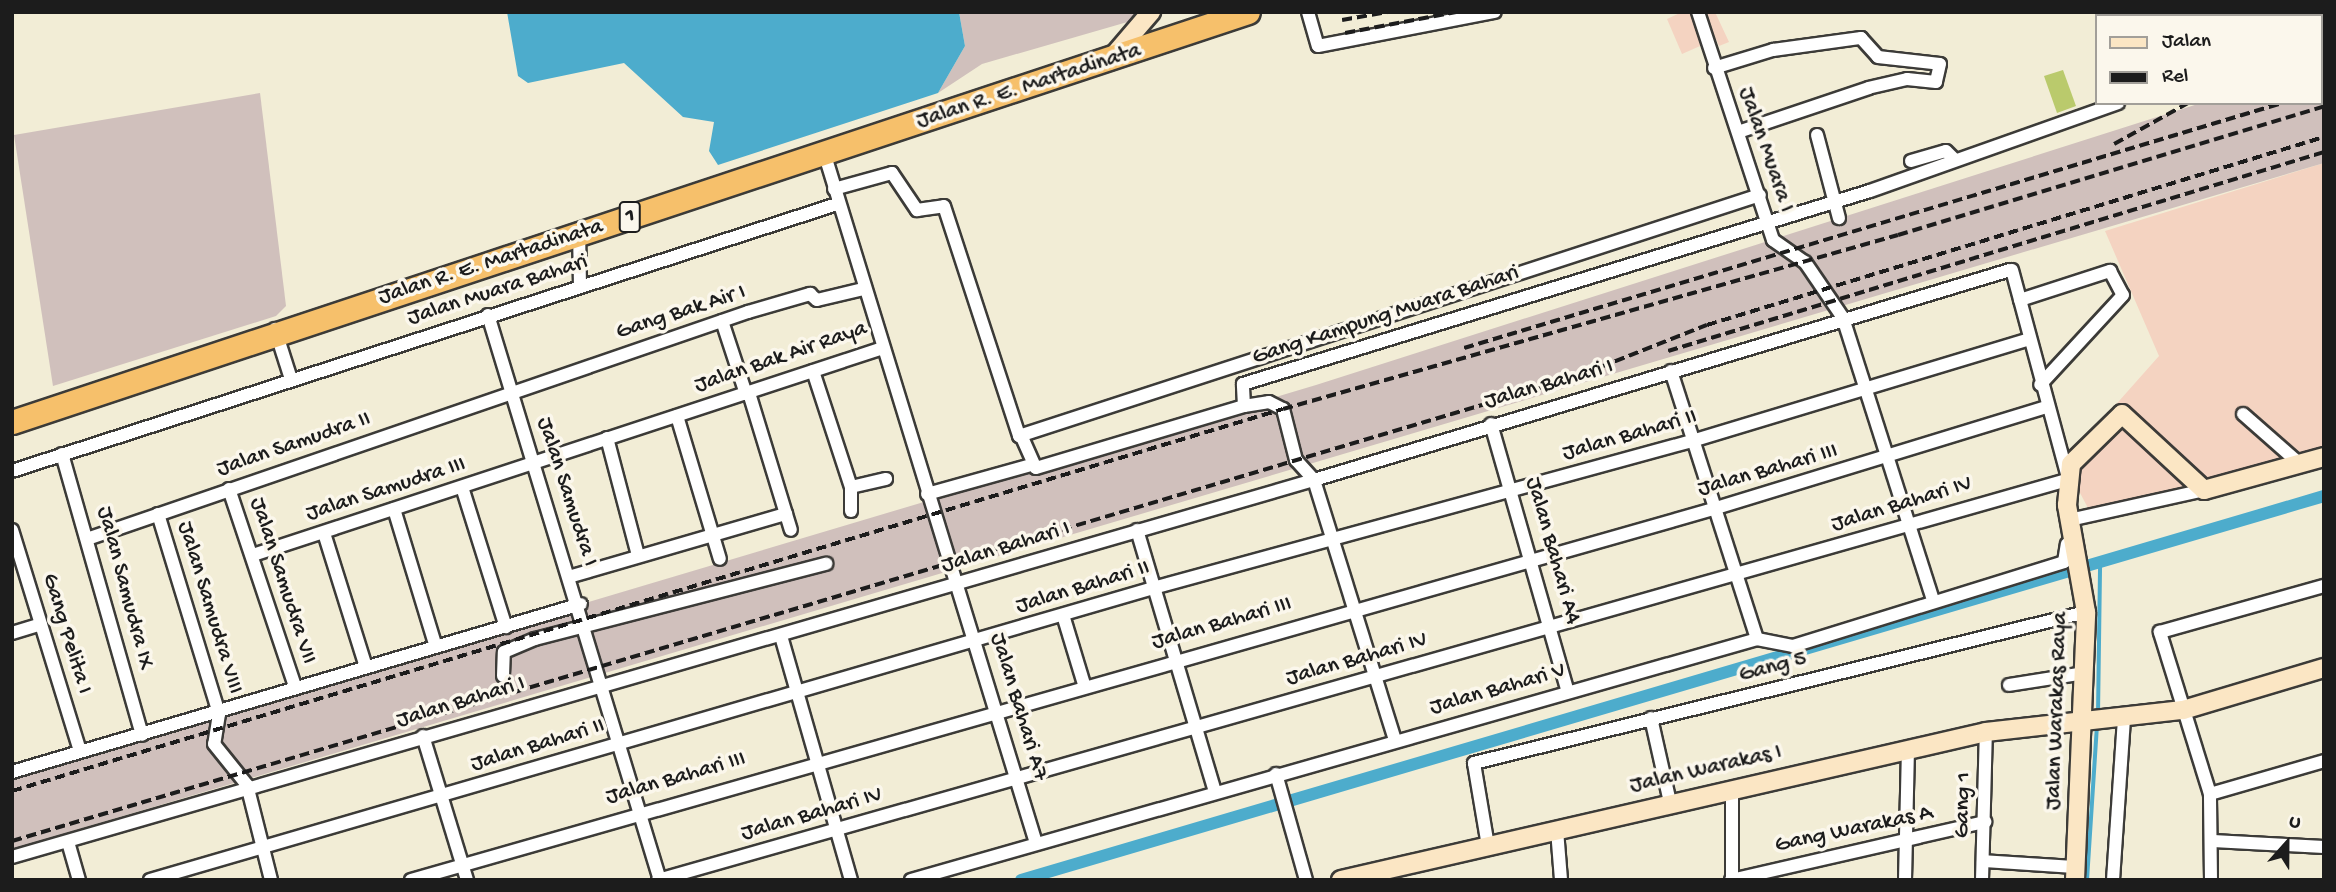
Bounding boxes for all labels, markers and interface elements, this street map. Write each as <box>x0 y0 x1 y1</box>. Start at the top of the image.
legend <box>2094 14 2322 105</box>
text: Jalan <box>2162 30 2211 55</box>
street label: Jalan R. E. Martadinata <box>913 38 1145 136</box>
text: Rel <box>2162 65 2188 90</box>
street label: Jalan Muara I <box>1731 84 1799 216</box>
road number: 1 <box>618 200 642 234</box>
street label: Jalan R. E. Martadinata <box>375 214 607 312</box>
street label: Jalan Muara Bahari <box>404 249 592 333</box>
street label: Gang Kampung Muara Bahari <box>1249 260 1523 372</box>
street label: Gang Bak Air I <box>613 279 749 347</box>
street label: Jalan Bak Air Raya <box>691 316 871 400</box>
street label: Jalan Bahari I <box>1481 353 1617 417</box>
street label: Jalan Bahari II <box>1560 404 1700 468</box>
street label: Jalan Samudra II <box>214 406 374 484</box>
street label: Jalan Samudra I <box>529 414 603 570</box>
street label: Jalan Bahari III <box>1695 438 1841 504</box>
street label: Jalan Samudra III <box>303 451 469 529</box>
street label: Jalan Bahari IV <box>1828 471 1976 539</box>
street label: Jalan Bahari A4 <box>1518 474 1586 628</box>
street label: Jalan Samudra VII <box>242 494 322 668</box>
street label: Jalan Samudra IX <box>89 504 159 672</box>
street label: Jalan Bahari I <box>938 515 1074 581</box>
street label: Jalan Samudra VIII <box>170 518 248 698</box>
street label: Jalan Bahari II <box>1013 555 1153 621</box>
street label: Gang Pelita I <box>35 570 97 698</box>
street label: Jalan Bahari III <box>1149 591 1295 657</box>
street label: Jalan Warakas Raya <box>2041 611 2075 811</box>
street label: Jalan Bahari IV <box>1283 627 1431 693</box>
street label: Jalan Bahari A7 <box>982 630 1054 784</box>
street label: Gang 5 <box>1736 646 1810 690</box>
street label: Jalan Bahari V <box>1427 657 1569 723</box>
street label: Jalan Bahari I <box>393 670 529 736</box>
street label: Jalan Bahari II <box>468 713 608 779</box>
street label: Jalan Warakas I <box>1627 739 1785 801</box>
street label: Jalan Bahari III <box>603 746 749 812</box>
street label: Gang 1 <box>1949 772 1979 838</box>
street label: Jalan Bahari IV <box>738 782 886 848</box>
street label: Gang Warakas A <box>1773 800 1935 860</box>
north arrow <box>2252 808 2322 878</box>
text: U <box>2285 810 2304 836</box>

